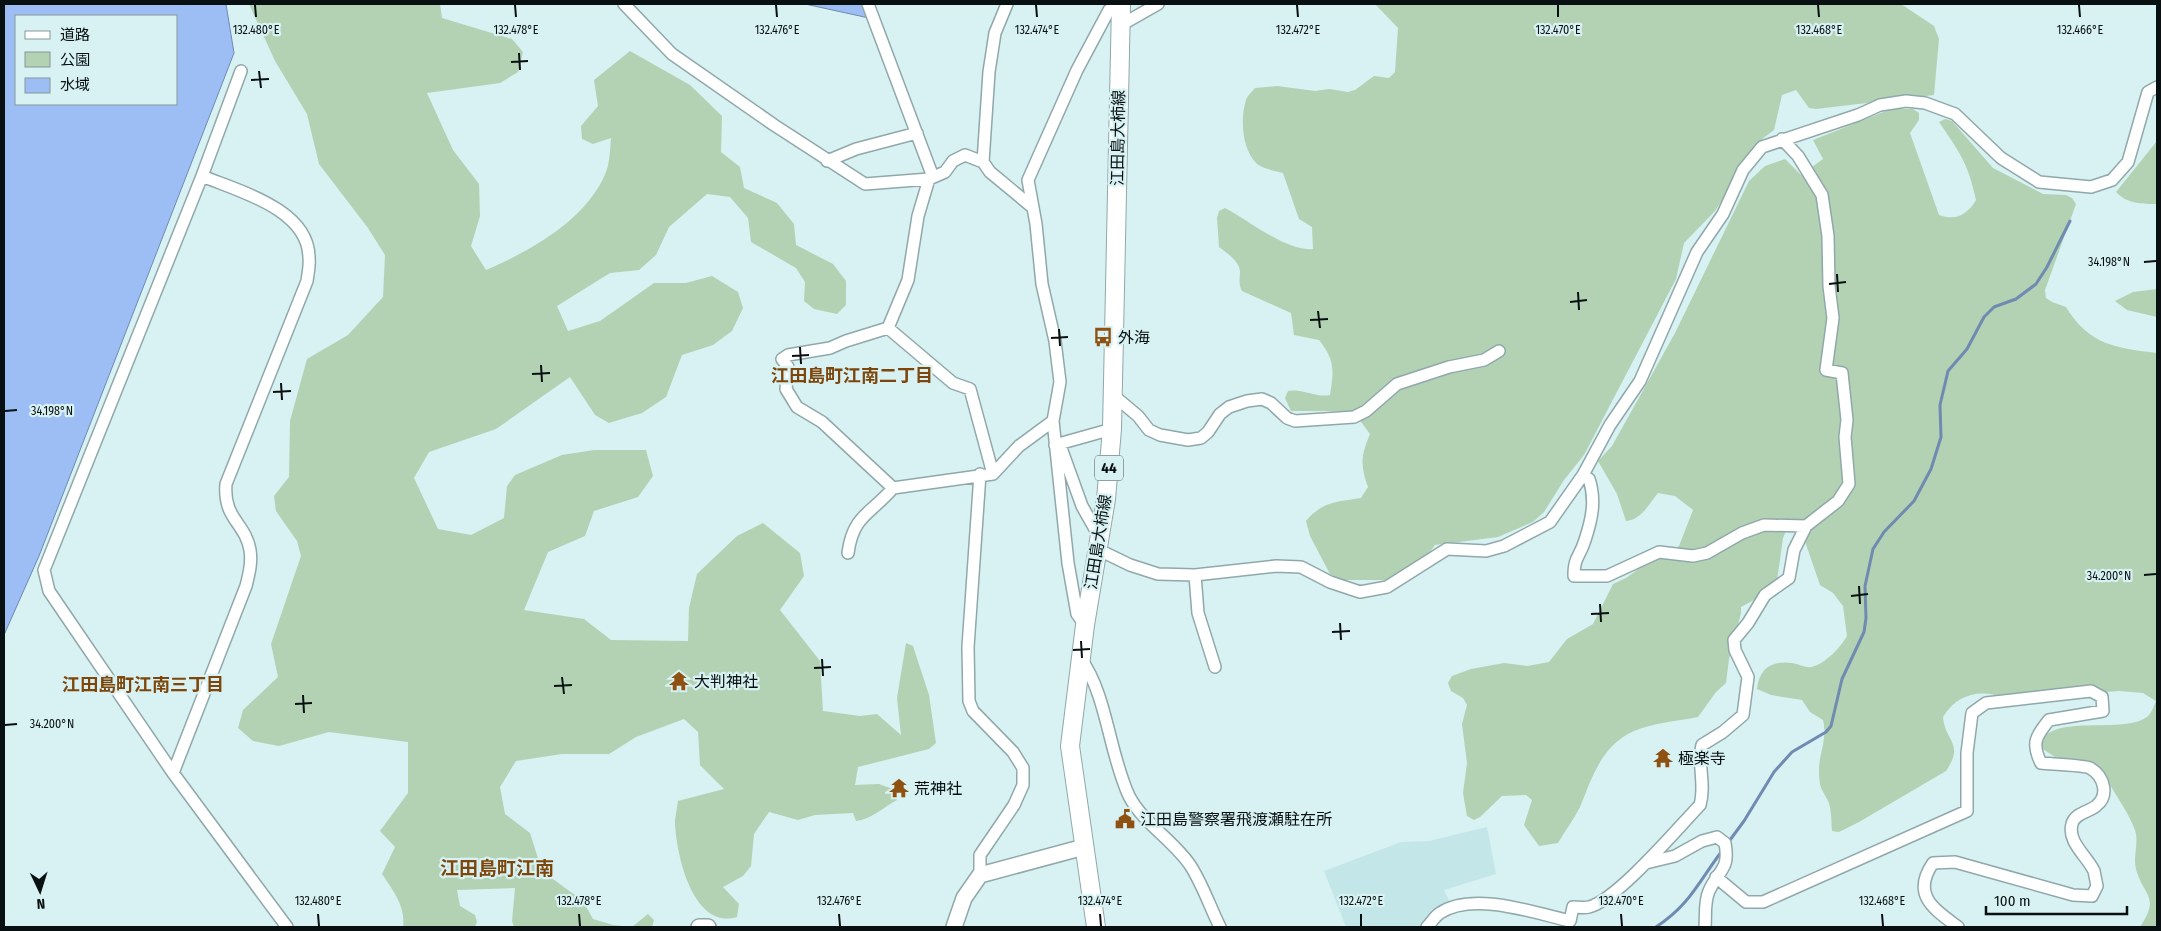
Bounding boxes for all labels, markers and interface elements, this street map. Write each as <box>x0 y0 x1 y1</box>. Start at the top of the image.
legend <box>15 15 178 105</box>
text: 132.480°E <box>233 23 280 37</box>
text: 132.478°E <box>494 23 539 37</box>
text: 132.476°E <box>755 23 800 37</box>
text: 132.474°E <box>1015 23 1060 37</box>
text: 132.472°E <box>1276 23 1321 37</box>
text: 132.470°E <box>1535 23 1581 37</box>
text: 132.468°E <box>1796 23 1843 37</box>
text: 132.466°E <box>2057 23 2104 37</box>
text: 道路 <box>60 26 90 44</box>
text: 公園 <box>60 51 90 69</box>
text: 水域 <box>60 76 90 94</box>
street label: 江田島大柿線 <box>1108 90 1128 186</box>
text: 34.198°N <box>2088 255 2130 269</box>
bus stop icon: 外海 <box>1092 326 1114 348</box>
place label: 外海 <box>1118 328 1150 347</box>
district label: 江田島町江南二丁目 <box>771 365 933 387</box>
text: 34.198°N <box>31 404 73 418</box>
road number: 44 <box>1095 456 1123 480</box>
street label: 江田島大柿線 <box>1081 493 1115 591</box>
text: 34.200°N <box>2087 569 2131 583</box>
temple icon: 大判神社 <box>668 670 690 692</box>
place label: 大判神社 <box>694 672 758 691</box>
district label: 江田島町江南三丁目 <box>62 674 224 696</box>
text: 34.200°N <box>30 717 74 731</box>
temple icon: 極楽寺 <box>1652 747 1674 769</box>
place label: 極楽寺 <box>1678 749 1726 768</box>
temple icon: 荒神社 <box>888 777 910 799</box>
place label: 荒神社 <box>914 779 962 798</box>
public building icon: 江田島警察署飛渡瀬駐在所 <box>1114 808 1136 830</box>
place label: 江田島警察署飛渡瀬駐在所 <box>1140 810 1332 829</box>
district label: 江田島町江南 <box>440 857 554 880</box>
north arrow <box>15 866 65 916</box>
scale bar <box>1986 884 2127 916</box>
text: 100 m <box>1994 892 2031 910</box>
text: 132.480°E <box>295 894 342 908</box>
text: 132.478°E <box>557 894 602 908</box>
text: 132.476°E <box>817 894 862 908</box>
text: 132.474°E <box>1078 894 1123 908</box>
text: 132.472°E <box>1339 894 1384 908</box>
text: 132.470°E <box>1598 894 1644 908</box>
text: 132.468°E <box>1859 894 1906 908</box>
text: N <box>36 895 46 912</box>

